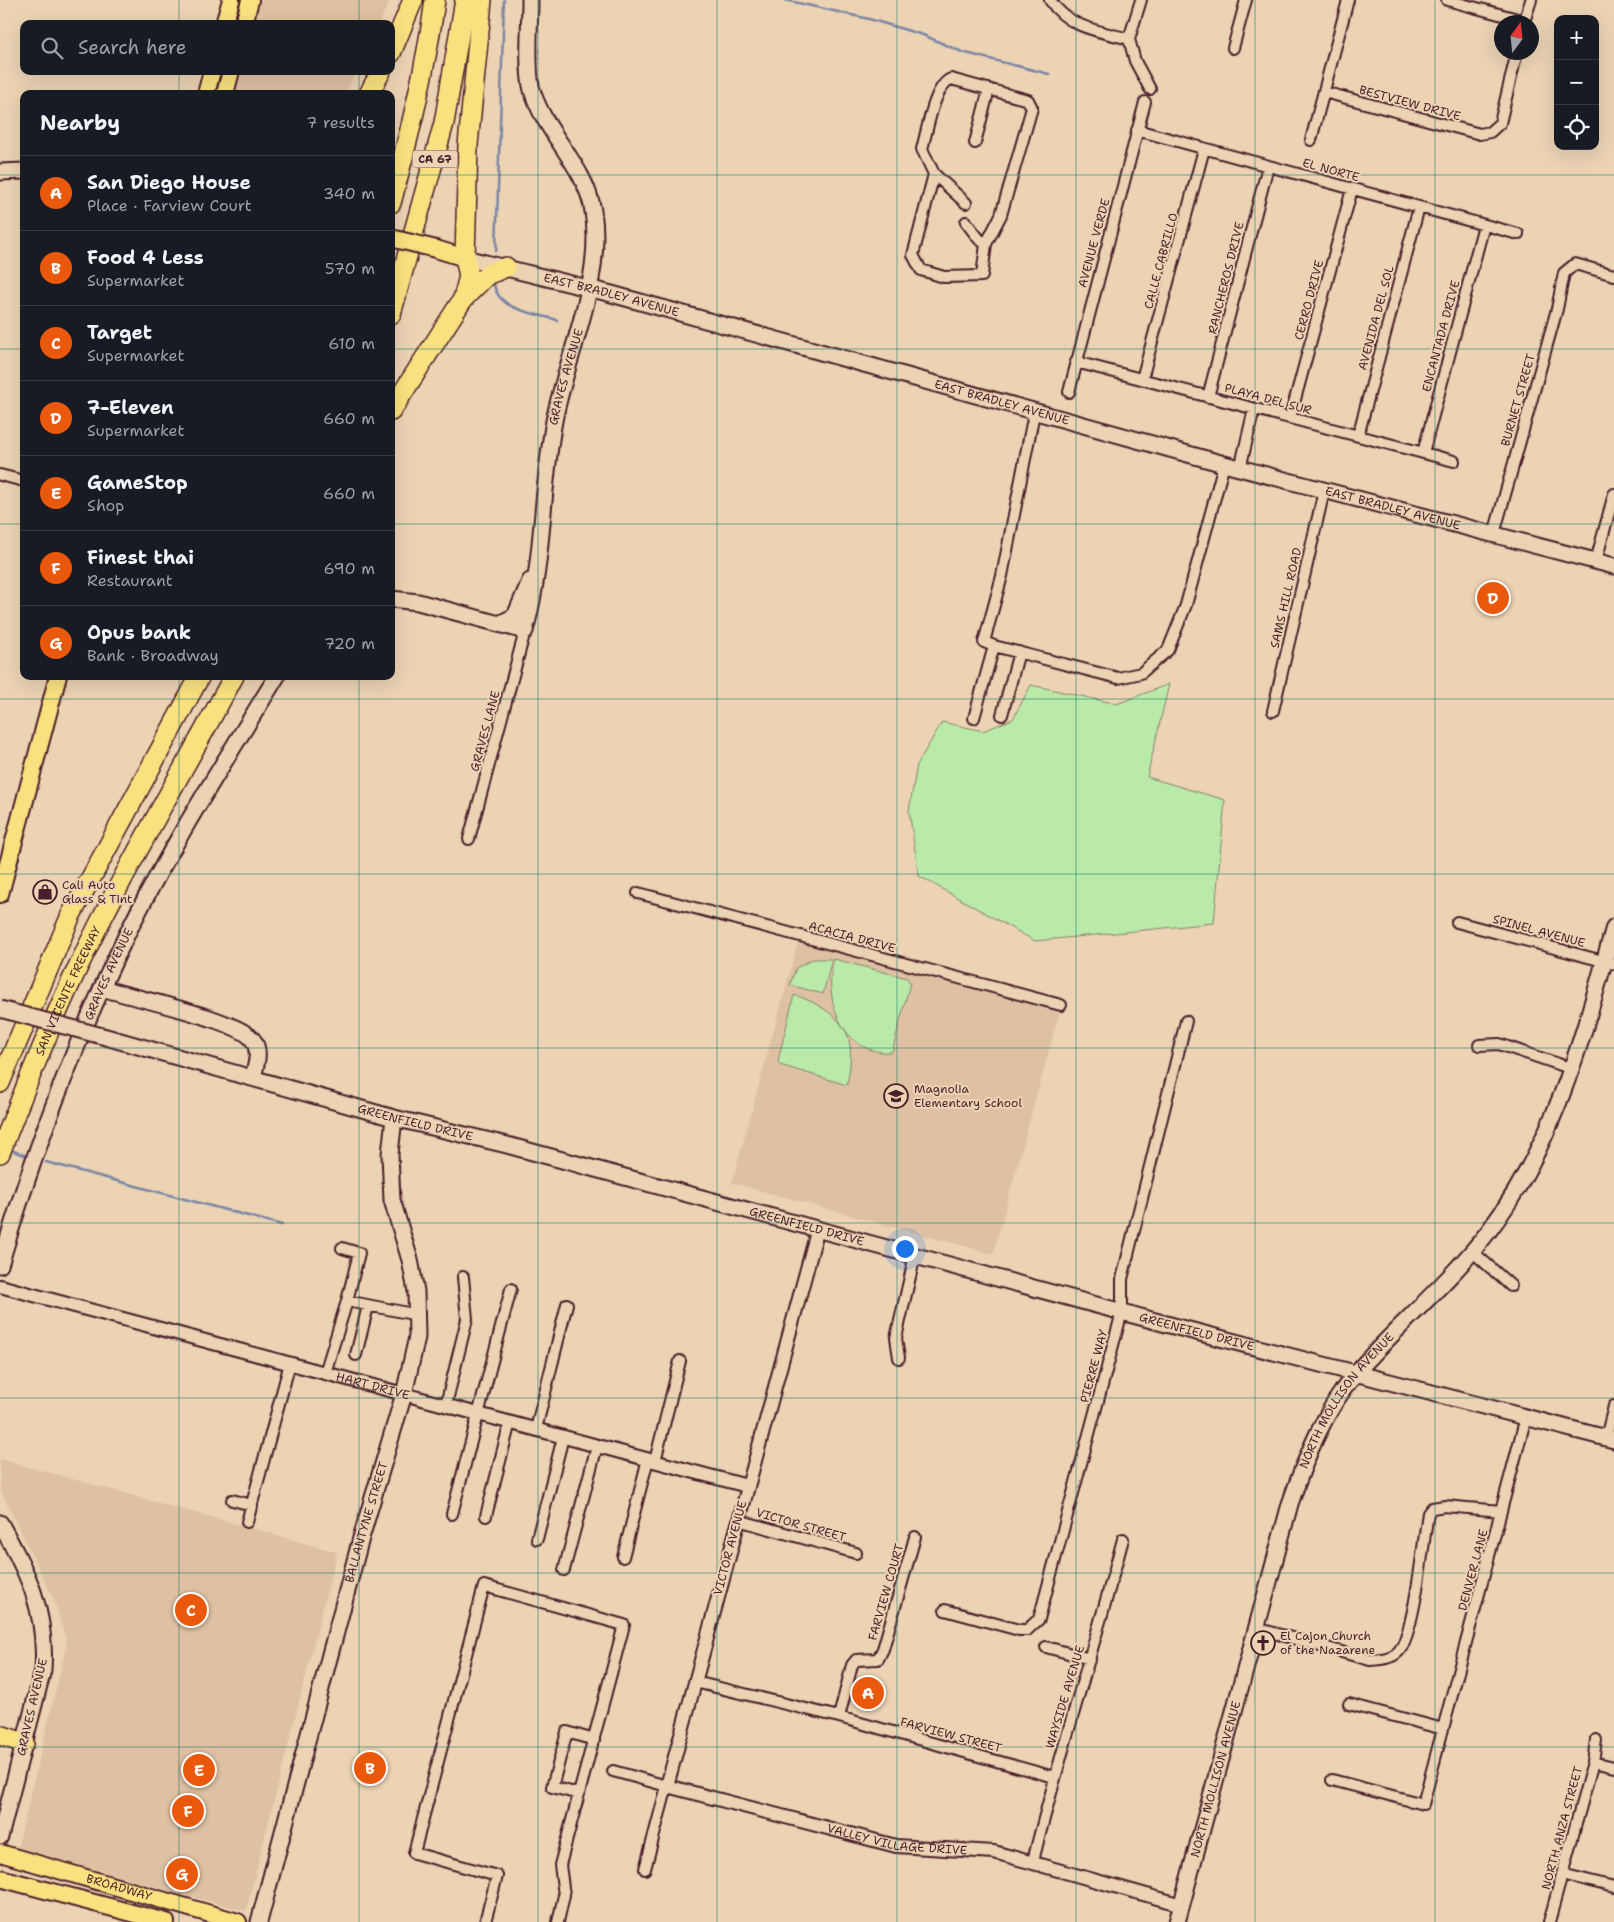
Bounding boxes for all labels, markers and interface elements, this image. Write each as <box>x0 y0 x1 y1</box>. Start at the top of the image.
north arrow <box>1494 15 1539 60</box>
map controls <box>1554 15 1599 150</box>
button: + <box>1554 15 1599 60</box>
search box <box>20 20 395 75</box>
icon: search <box>38 34 66 62</box>
text: Search here <box>78 35 187 60</box>
button: − <box>1554 60 1599 105</box>
street label: BESTVIEW DRIVE <box>1357 82 1463 124</box>
button: locate <box>1554 105 1599 150</box>
text: Nearby <box>40 109 120 137</box>
text: 7 results <box>306 112 375 133</box>
road number: CA 67 <box>412 150 458 168</box>
street label: EL NORTE <box>1301 155 1361 185</box>
text: San Diego House <box>87 170 251 195</box>
text: A <box>50 183 62 204</box>
text: 340 m <box>323 183 375 204</box>
text: Place · Farview Court <box>87 195 252 216</box>
street label: AVENUE VERDE <box>1074 197 1114 289</box>
street label: CALLE CABRILLO <box>1140 211 1182 311</box>
street label: RANCHEROS DRIVE <box>1204 220 1248 336</box>
text: Food 4 Less <box>87 245 204 270</box>
text: B <box>51 258 61 279</box>
text: 570 m <box>325 258 375 279</box>
street label: CERRO DRIVE <box>1291 258 1327 342</box>
street label: AVENIDA DEL SOL <box>1354 264 1398 372</box>
text: Supermarket <box>87 270 184 291</box>
street label: EAST BRADLEY AVENUE <box>542 270 681 320</box>
street label: ENCANTADA DRIVE <box>1418 278 1464 394</box>
text: Target <box>87 320 152 345</box>
street label: GRAVES AVENUE <box>545 327 587 427</box>
text: C <box>51 333 61 354</box>
text: 610 m <box>328 333 375 354</box>
text: Supermarket <box>87 345 184 366</box>
street label: BURNET STREET <box>1497 351 1539 448</box>
street label: EAST BRADLEY AVENUE <box>933 376 1071 429</box>
street label: PLAYA DEL SUR <box>1223 380 1313 418</box>
text: 7-Eleven <box>87 395 174 420</box>
text: D <box>50 408 62 429</box>
text: 660 m <box>323 408 375 429</box>
text: Supermarket <box>87 420 184 441</box>
text: GameStop <box>87 470 188 495</box>
text: E <box>51 483 61 504</box>
text: 660 m <box>323 483 375 504</box>
street label: EAST BRADLEY AVENUE <box>1323 483 1462 534</box>
text: Shop <box>87 495 124 516</box>
text: Finest thai <box>87 545 194 570</box>
street label: SAMS HILL ROAD <box>1267 546 1305 650</box>
text: F <box>51 558 61 579</box>
text: 690 m <box>324 558 375 579</box>
text: Restaurant <box>87 570 173 591</box>
pin: D <box>1477 579 1509 617</box>
text: Opus bank <box>87 620 191 645</box>
text: G <box>50 633 62 654</box>
text: 720 m <box>324 633 375 654</box>
text: Bank · Broadway <box>87 645 219 666</box>
street label: GRAVES LANE <box>467 689 503 773</box>
place label: Cali Auto Glass & Tint <box>62 877 132 907</box>
shop icon: Cali Auto Glass & Tint <box>32 879 58 905</box>
street label: SPINEL AVENUE <box>1491 911 1587 951</box>
street label: ACACIA DRIVE <box>807 918 897 956</box>
street label: SAN VICENTE FREEWAY <box>32 923 105 1058</box>
street label: GRAVES AVENUE <box>81 925 137 1022</box>
place label: Magnolia Elementary School <box>914 1081 1022 1111</box>
school or university icon: Magnolia Elementary School <box>883 1083 909 1109</box>
street label: GREENFIELD DRIVE <box>356 1100 475 1145</box>
street label: GREENFIELD DRIVE <box>748 1203 866 1250</box>
your location <box>892 1236 918 1262</box>
street label: GREENFIELD DRIVE <box>1138 1309 1256 1355</box>
street label: PIERRE WAY <box>1077 1327 1112 1404</box>
street label: NORTH MOLLISON AVENUE <box>1296 1329 1397 1471</box>
street label: HART DRIVE <box>334 1368 411 1403</box>
street label: BALLANTYNE STREET <box>341 1459 392 1584</box>
street label: VICTOR AVENUE <box>710 1499 750 1597</box>
street label: VICTOR STREET <box>754 1505 848 1546</box>
street label: DENVER LANE <box>1454 1527 1492 1613</box>
street label: FARVIEW COURT <box>865 1541 908 1642</box>
pin: C <box>175 1591 207 1629</box>
place label: El Cajon Church of the Nazarene <box>1280 1628 1376 1658</box>
church icon: El Cajon Church of the Nazarene <box>1250 1630 1276 1656</box>
street label: WAYSIDE AVENUE <box>1042 1643 1088 1751</box>
street label: GRAVES AVENUE <box>13 1657 51 1757</box>
pin: A <box>852 1674 884 1712</box>
street label: NORTH MOLLISON AVENUE <box>1187 1699 1244 1859</box>
street label: FARVIEW STREET <box>898 1714 1004 1756</box>
pin: B <box>354 1749 386 1787</box>
pin: E <box>183 1751 215 1789</box>
street label: NORTH ANZA STREET <box>1538 1764 1586 1891</box>
pin: F <box>172 1792 204 1830</box>
street label: VALLEY VILLAGE DRIVE <box>825 1820 968 1858</box>
pin: G <box>166 1855 198 1893</box>
street label: BROADWAY <box>84 1870 154 1905</box>

